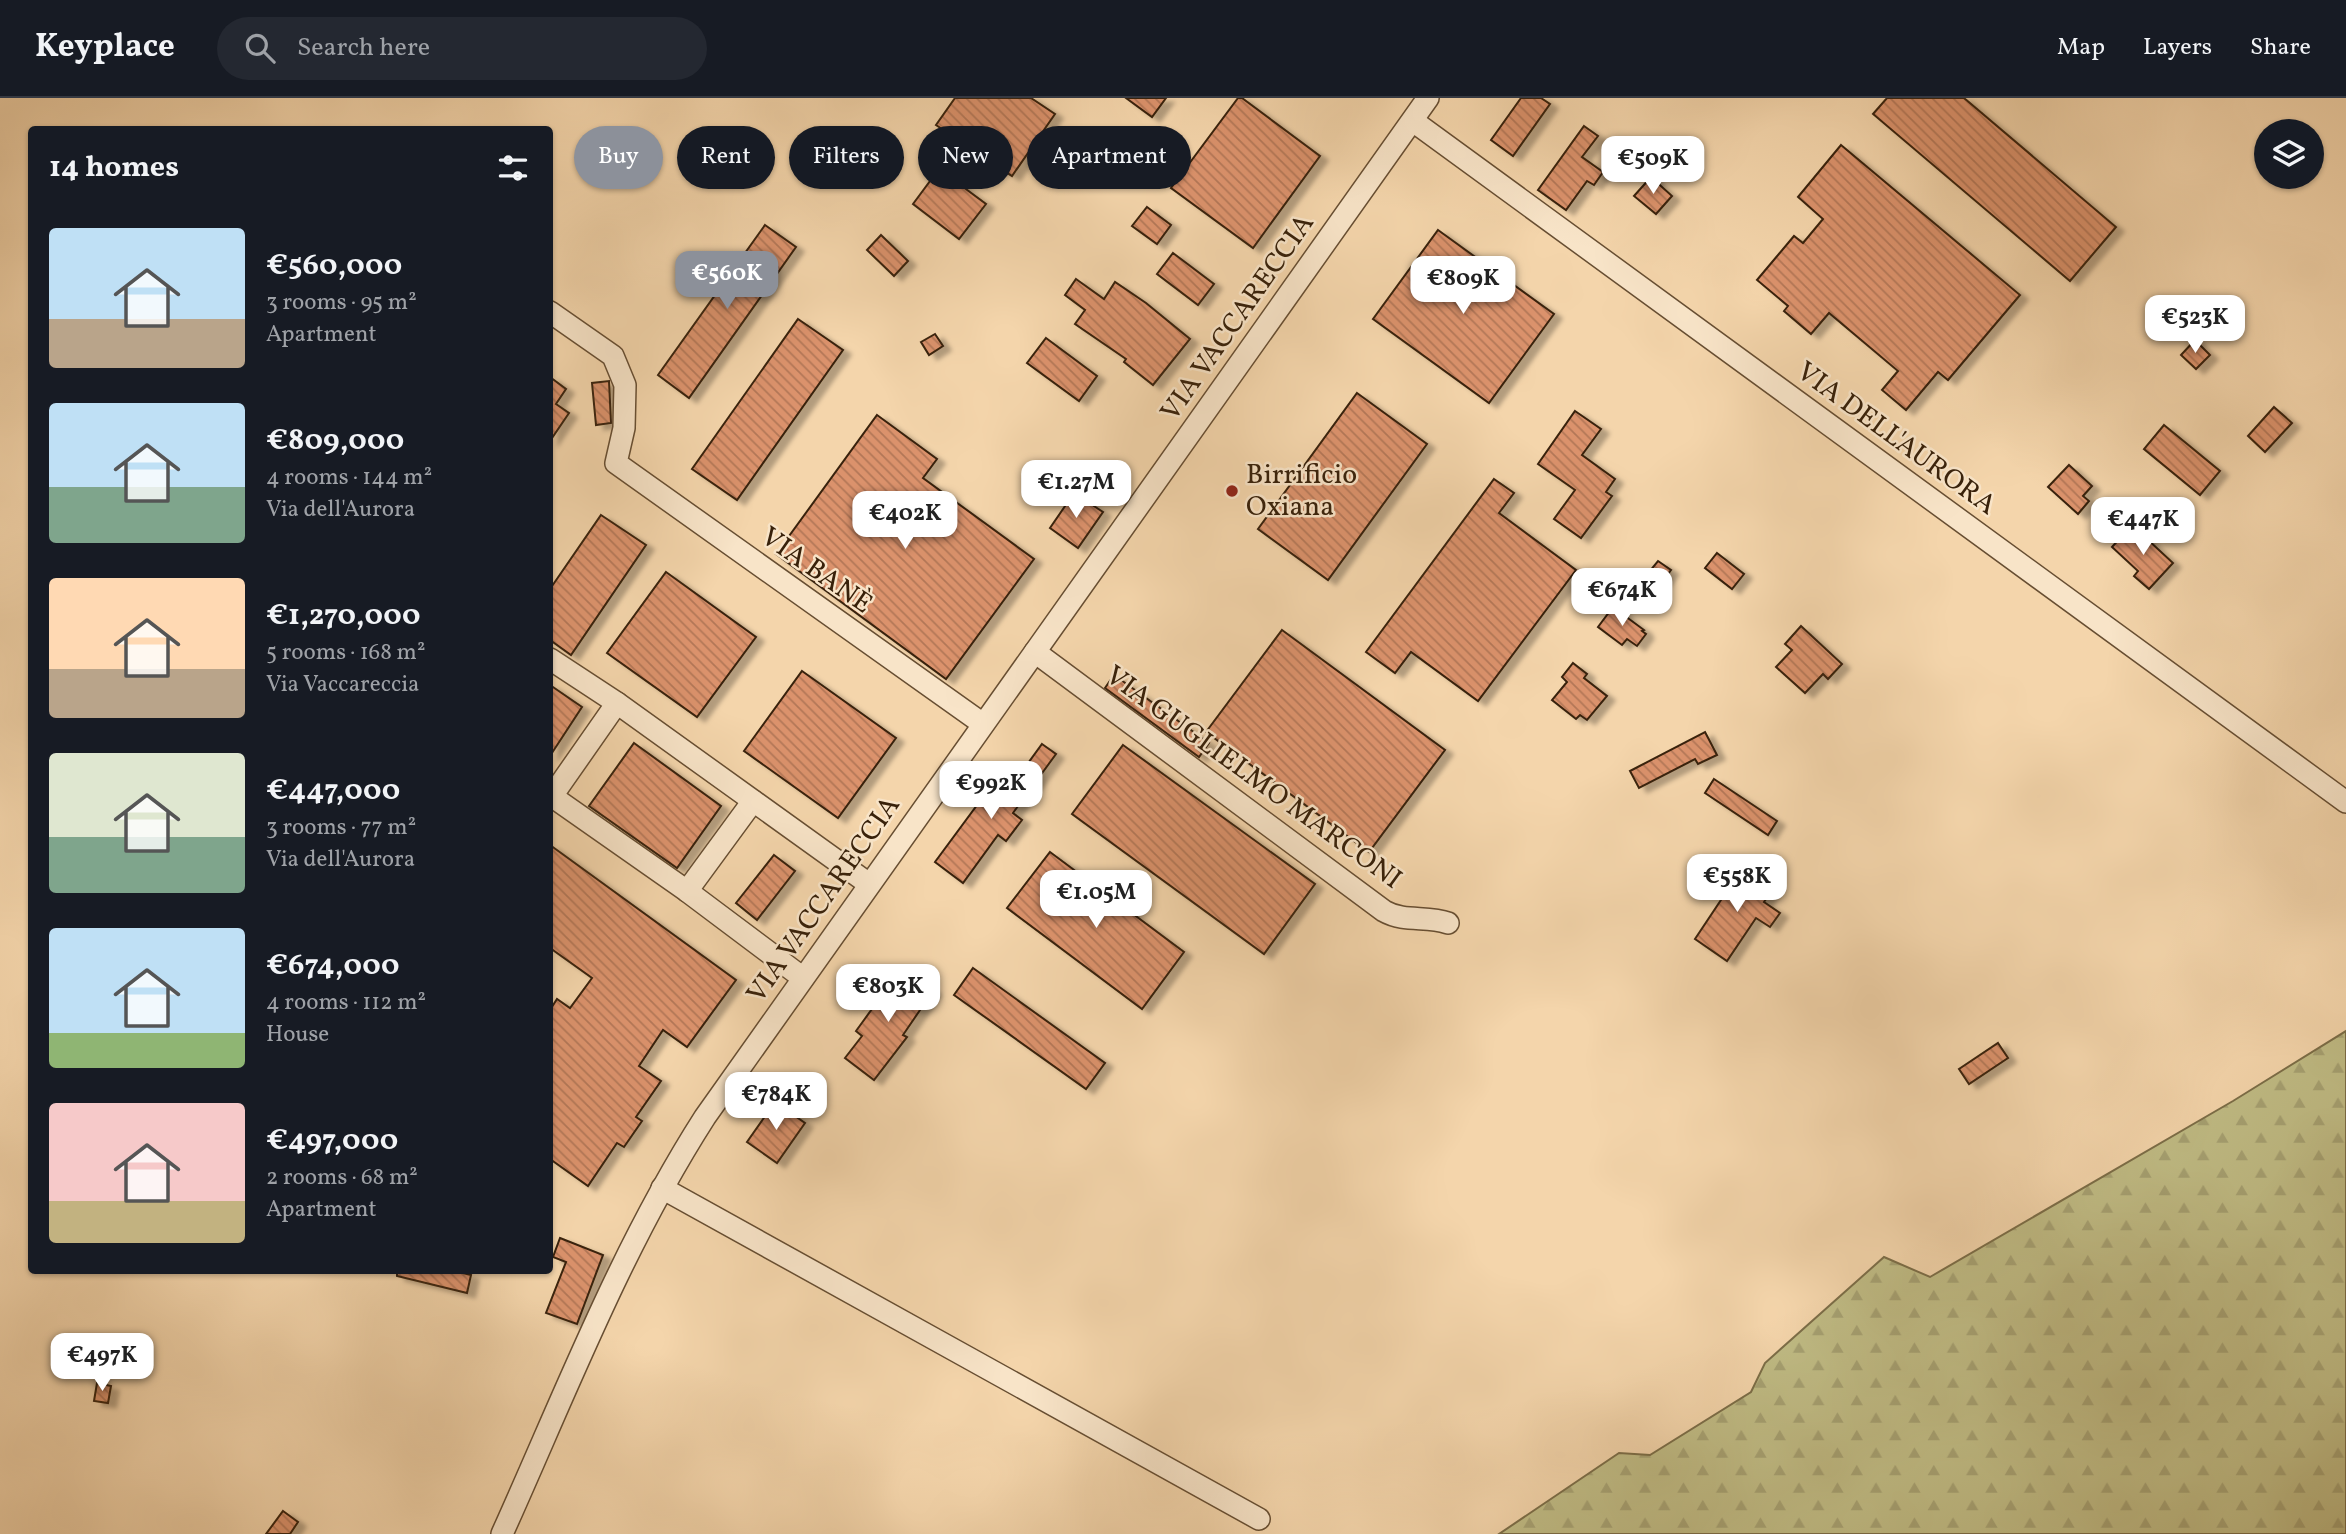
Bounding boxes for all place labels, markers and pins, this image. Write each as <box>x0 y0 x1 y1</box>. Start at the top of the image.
pin: €509K <box>1604 136 1702 196</box>
pin: €560K <box>678 252 776 311</box>
pin: €809K <box>1414 256 1512 316</box>
pin: €523K <box>2146 296 2244 355</box>
place label: Birrificio Oxiana <box>1246 456 1357 527</box>
pin: €1.27M <box>1019 460 1133 520</box>
marker: Birrificio Oxiana <box>1224 483 1240 499</box>
pin: €402K <box>856 491 954 551</box>
pin: €447K <box>2094 498 2192 557</box>
pin: €674K <box>1573 568 1671 628</box>
pin: €992K <box>942 762 1040 821</box>
pin: €558K <box>1688 854 1786 914</box>
pin: €1.05M <box>1039 870 1153 930</box>
pin: €803K <box>839 964 937 1024</box>
pin: €784K <box>727 1072 825 1132</box>
pin: €497K <box>53 1334 151 1393</box>

